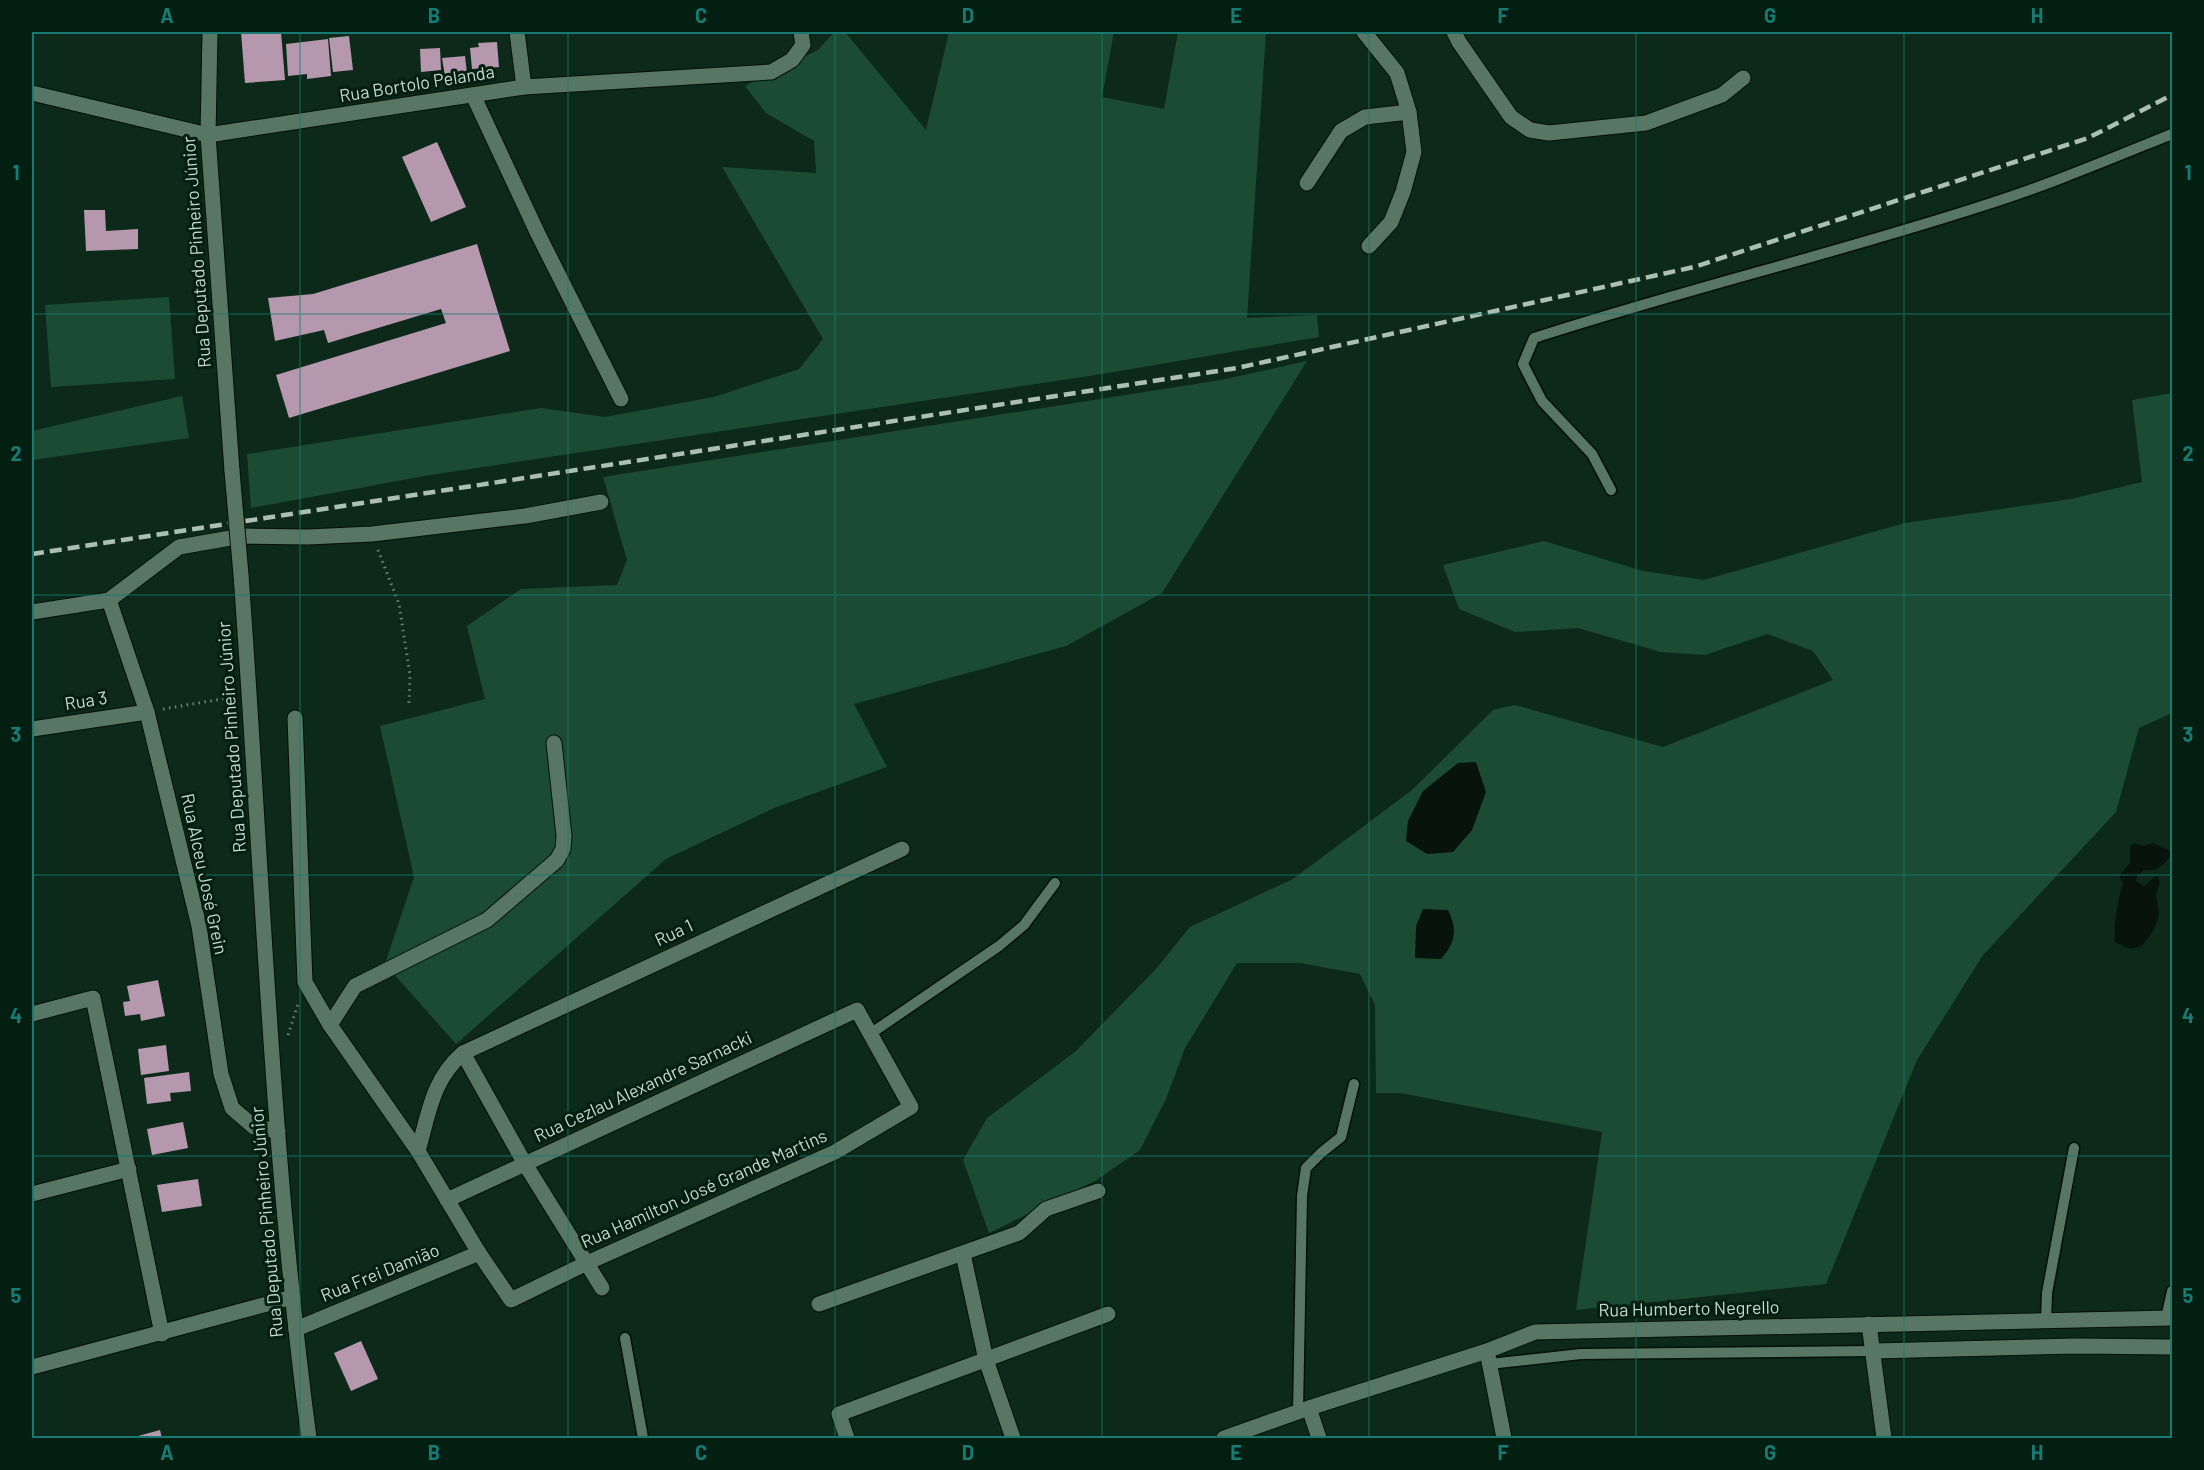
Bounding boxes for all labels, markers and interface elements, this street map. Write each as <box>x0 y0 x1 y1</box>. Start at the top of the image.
text: A <box>160 3 174 27</box>
text: B <box>428 3 440 27</box>
text: C <box>695 3 707 27</box>
text: D <box>962 3 974 27</box>
text: E <box>1230 3 1242 27</box>
text: F <box>1497 3 1509 27</box>
text: G <box>1764 3 1776 27</box>
text: H <box>2031 3 2043 27</box>
street label: Rua Bortolo Pelanda <box>338 60 496 106</box>
street label: Rua Deputado Pinheiro Júnior <box>177 135 215 369</box>
text: 1 <box>12 160 20 184</box>
text: 1 <box>2184 160 2192 184</box>
text: 2 <box>10 441 22 465</box>
text: 2 <box>2182 441 2194 465</box>
street label: Rua Deputado Pinheiro Júnior <box>212 620 250 854</box>
street label: Rua 3 <box>63 686 109 714</box>
text: 3 <box>11 722 21 746</box>
text: 3 <box>2183 722 2193 746</box>
street label: Rua Alceu José Grein <box>177 791 233 956</box>
street label: Rua 1 <box>651 914 696 950</box>
text: 4 <box>10 1003 22 1027</box>
text: 4 <box>2182 1003 2194 1027</box>
street label: Rua Cezlau Alexandre Sarnacki <box>530 1026 755 1146</box>
street label: Rua Deputado Pinheiro Júnior <box>245 1105 287 1339</box>
street label: Rua Hamilton José Grande Martins <box>577 1124 830 1252</box>
street label: Rua Frei Damião <box>317 1238 442 1306</box>
text: 5 <box>11 1283 22 1307</box>
text: 5 <box>2183 1283 2194 1307</box>
street label: Rua Humberto Negrello <box>1598 1295 1780 1321</box>
text: A <box>160 1440 174 1464</box>
text: B <box>428 1440 440 1464</box>
text: C <box>695 1440 707 1464</box>
text: D <box>962 1440 974 1464</box>
text: E <box>1230 1440 1242 1464</box>
text: F <box>1497 1440 1509 1464</box>
text: G <box>1764 1440 1776 1464</box>
text: H <box>2031 1440 2043 1464</box>

